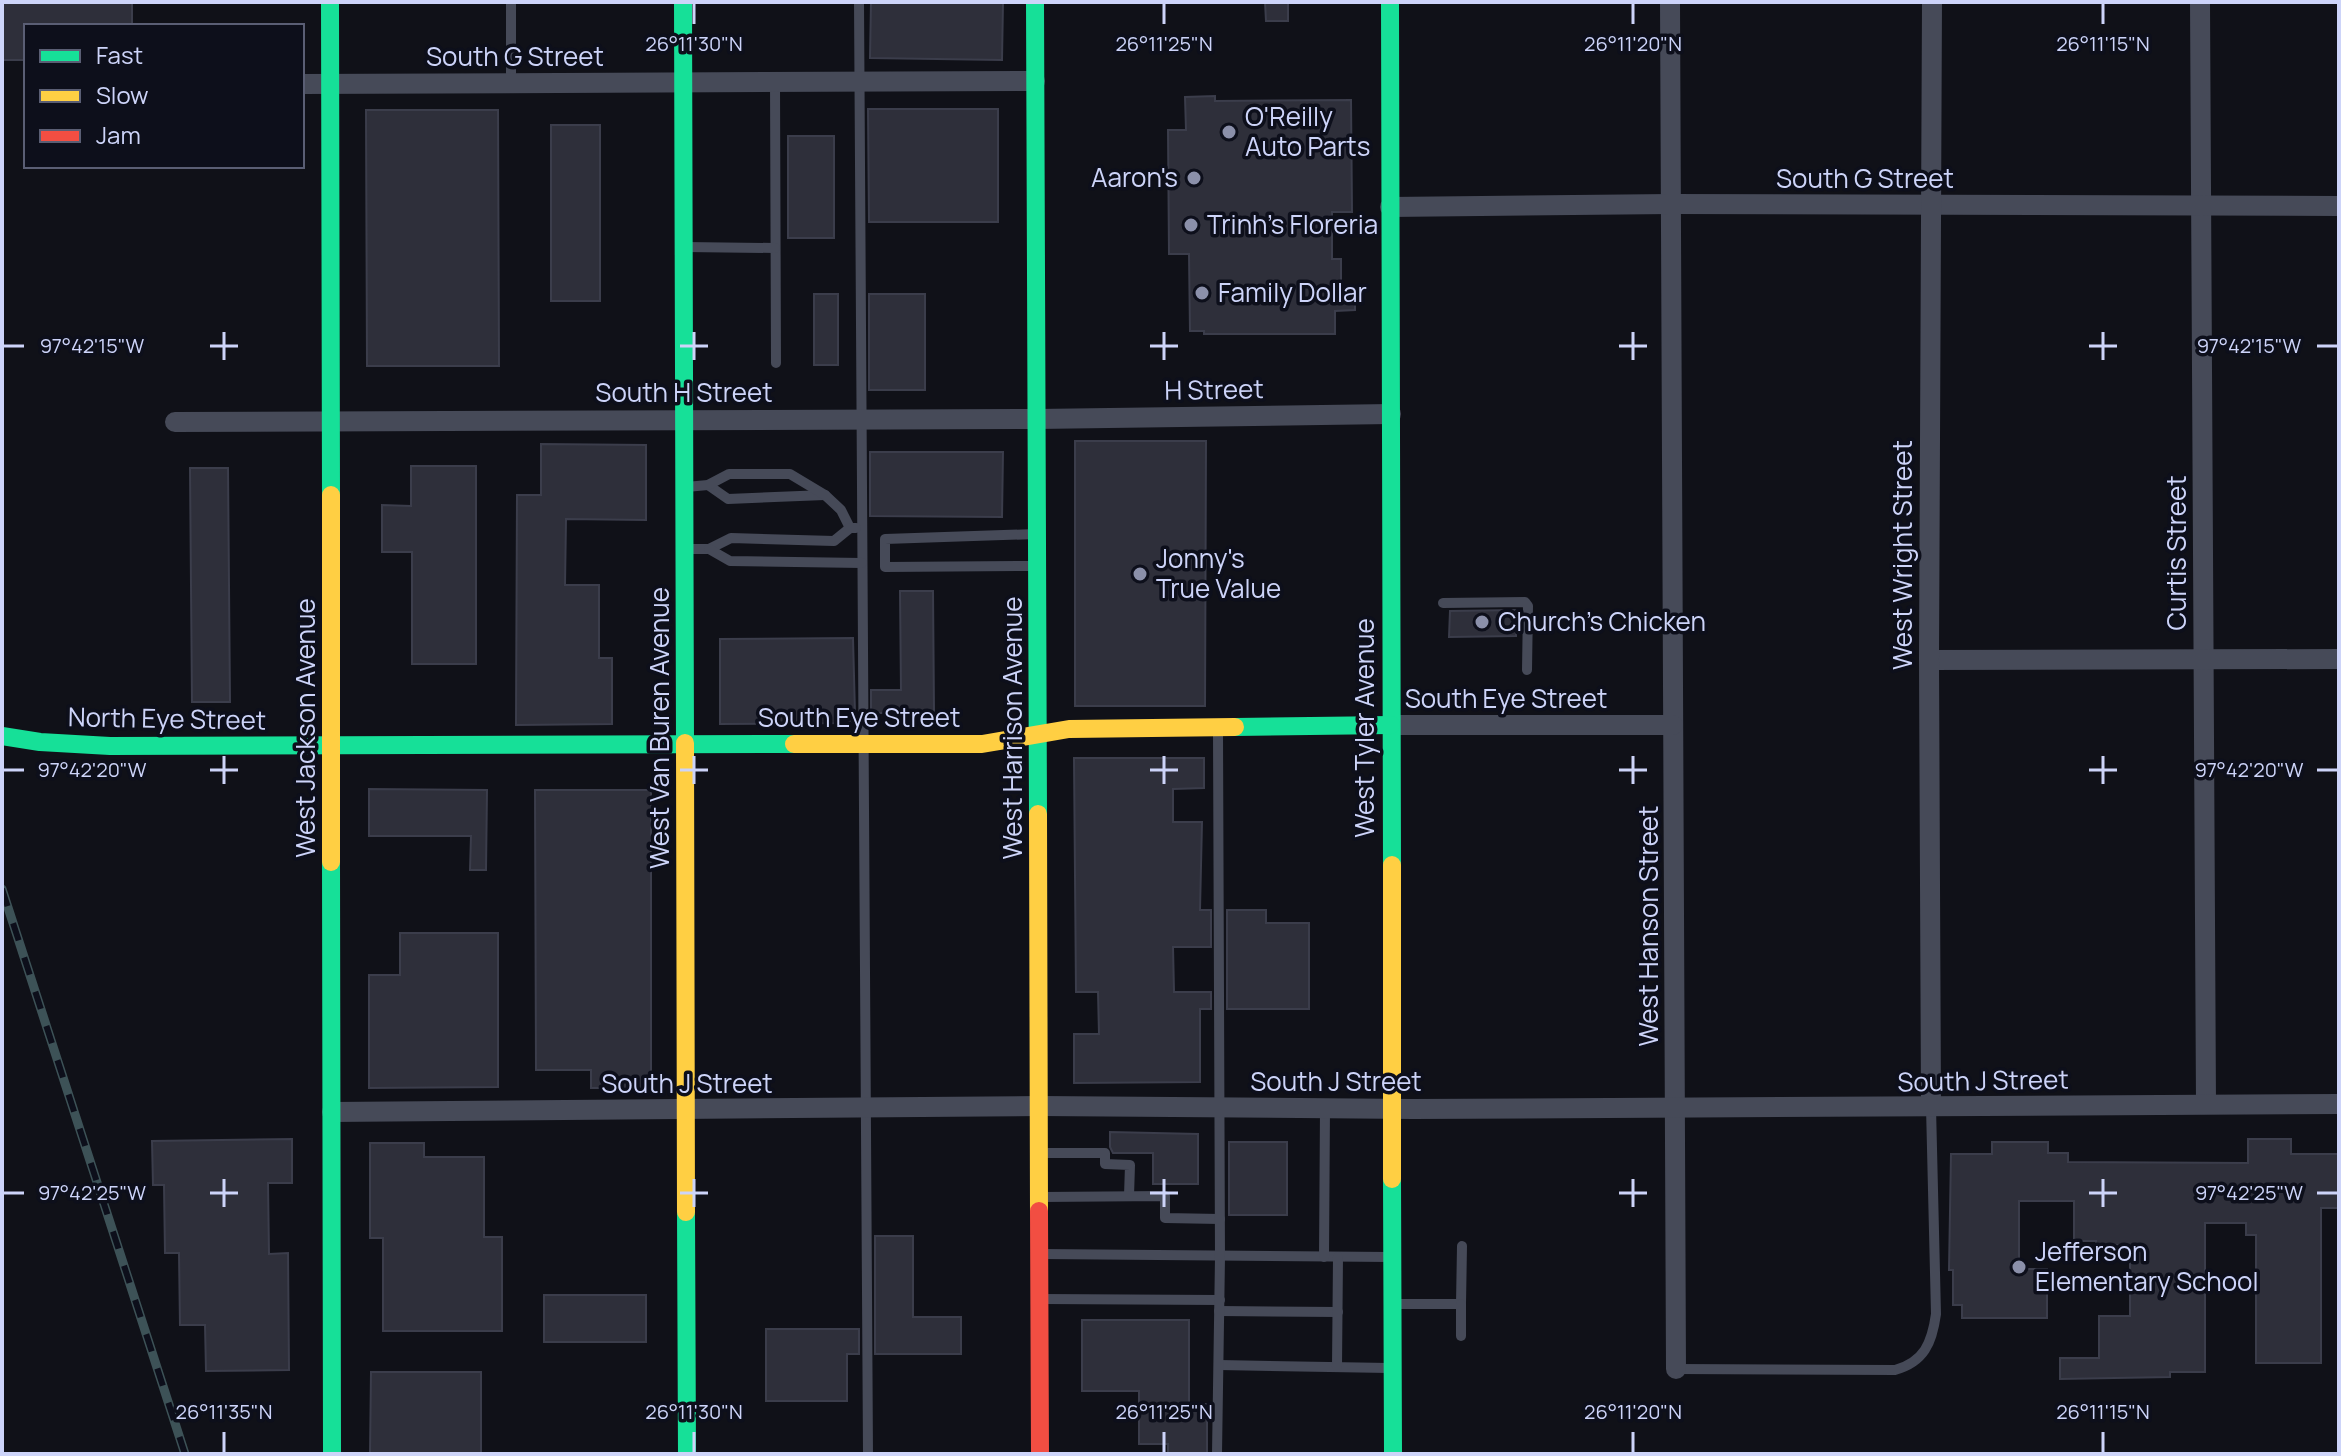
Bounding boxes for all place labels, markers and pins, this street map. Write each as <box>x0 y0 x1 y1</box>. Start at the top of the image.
place label: O'Reilly Auto Parts <box>1245 98 1370 164</box>
marker: O'Reilly Auto Parts <box>1220 123 1238 141</box>
place label: Aaron's <box>1091 159 1178 195</box>
marker: Aaron's <box>1185 169 1203 187</box>
place label: Trinh's Floreria <box>1207 206 1378 242</box>
marker: Trinh's Floreria <box>1182 216 1200 234</box>
place label: Family Dollar <box>1218 274 1367 310</box>
marker: Family Dollar <box>1193 284 1211 302</box>
place label: Jonny's True Value <box>1156 540 1281 606</box>
marker: Jonny's True Value <box>1131 565 1149 583</box>
place label: Church's Chicken <box>1498 603 1706 639</box>
marker: Church's Chicken <box>1473 613 1491 631</box>
place label: Jefferson Elementary School <box>2035 1233 2259 1299</box>
marker: Jefferson Elementary School <box>2010 1258 2028 1276</box>

